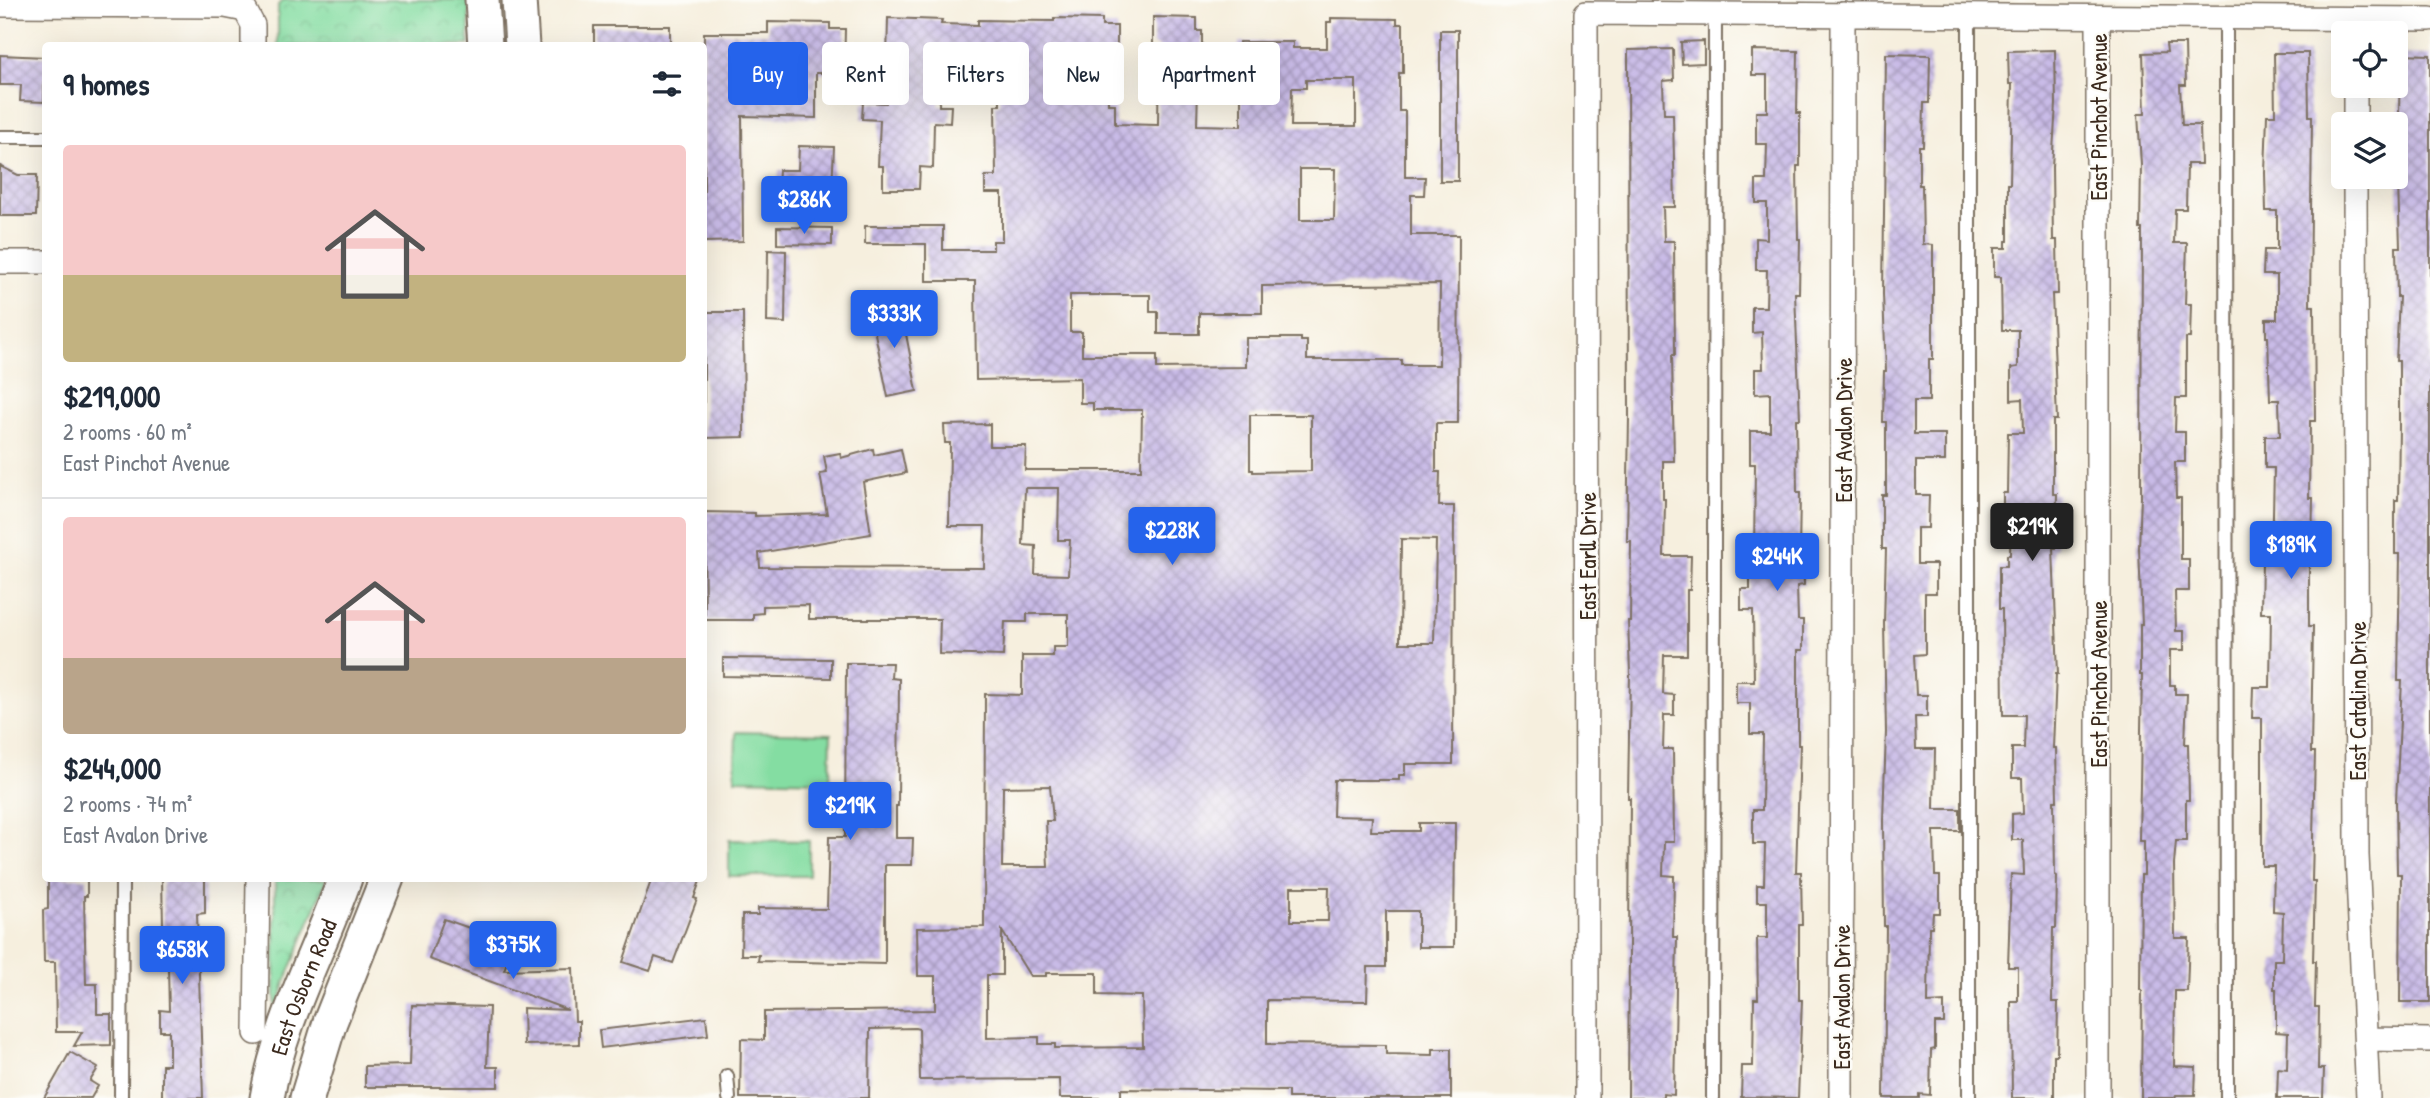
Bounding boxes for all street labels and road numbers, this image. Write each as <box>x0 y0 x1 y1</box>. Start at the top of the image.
street label: East Pinchot Avenue <box>2083 33 2114 201</box>
street label: East Avalon Drive <box>1828 357 1859 503</box>
street label: East Earll Drive <box>1572 492 1603 620</box>
street label: East Pinchot Avenue <box>2083 600 2114 768</box>
street label: East Catalina Drive <box>2342 621 2373 781</box>
street label: East Osborn Road <box>262 914 343 1059</box>
street label: East Avalon Drive <box>1826 924 1857 1070</box>

